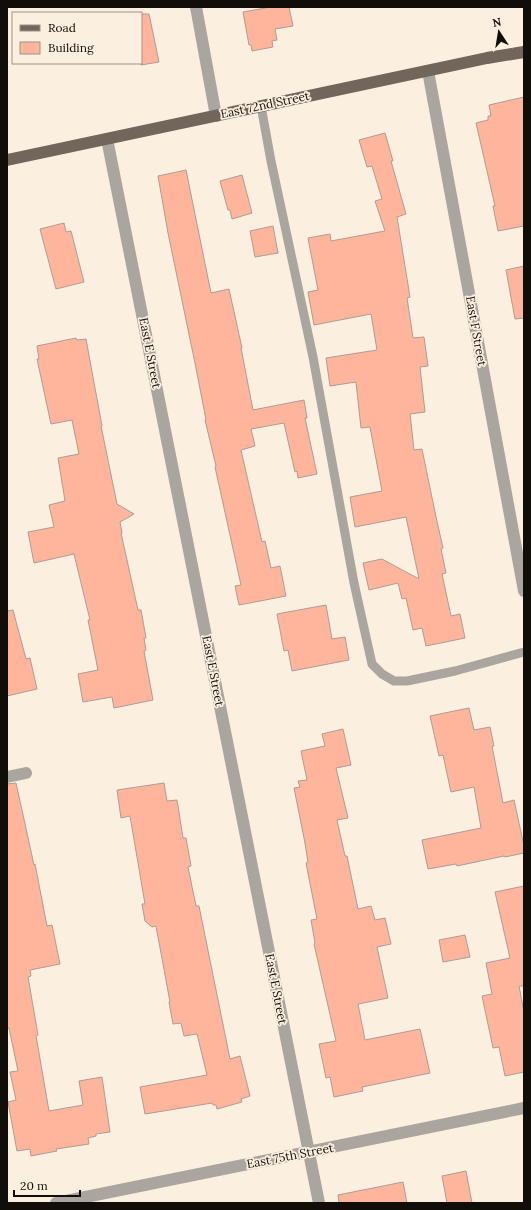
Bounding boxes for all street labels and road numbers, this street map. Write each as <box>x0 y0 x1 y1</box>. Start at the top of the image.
street label: East 72nd Street <box>219 88 311 121</box>
street label: East F Street <box>463 295 490 367</box>
street label: East E Street <box>136 316 165 390</box>
street label: East E Street <box>199 634 228 708</box>
street label: East E Street <box>262 952 291 1026</box>
street label: East 75th Street <box>245 1140 335 1171</box>

